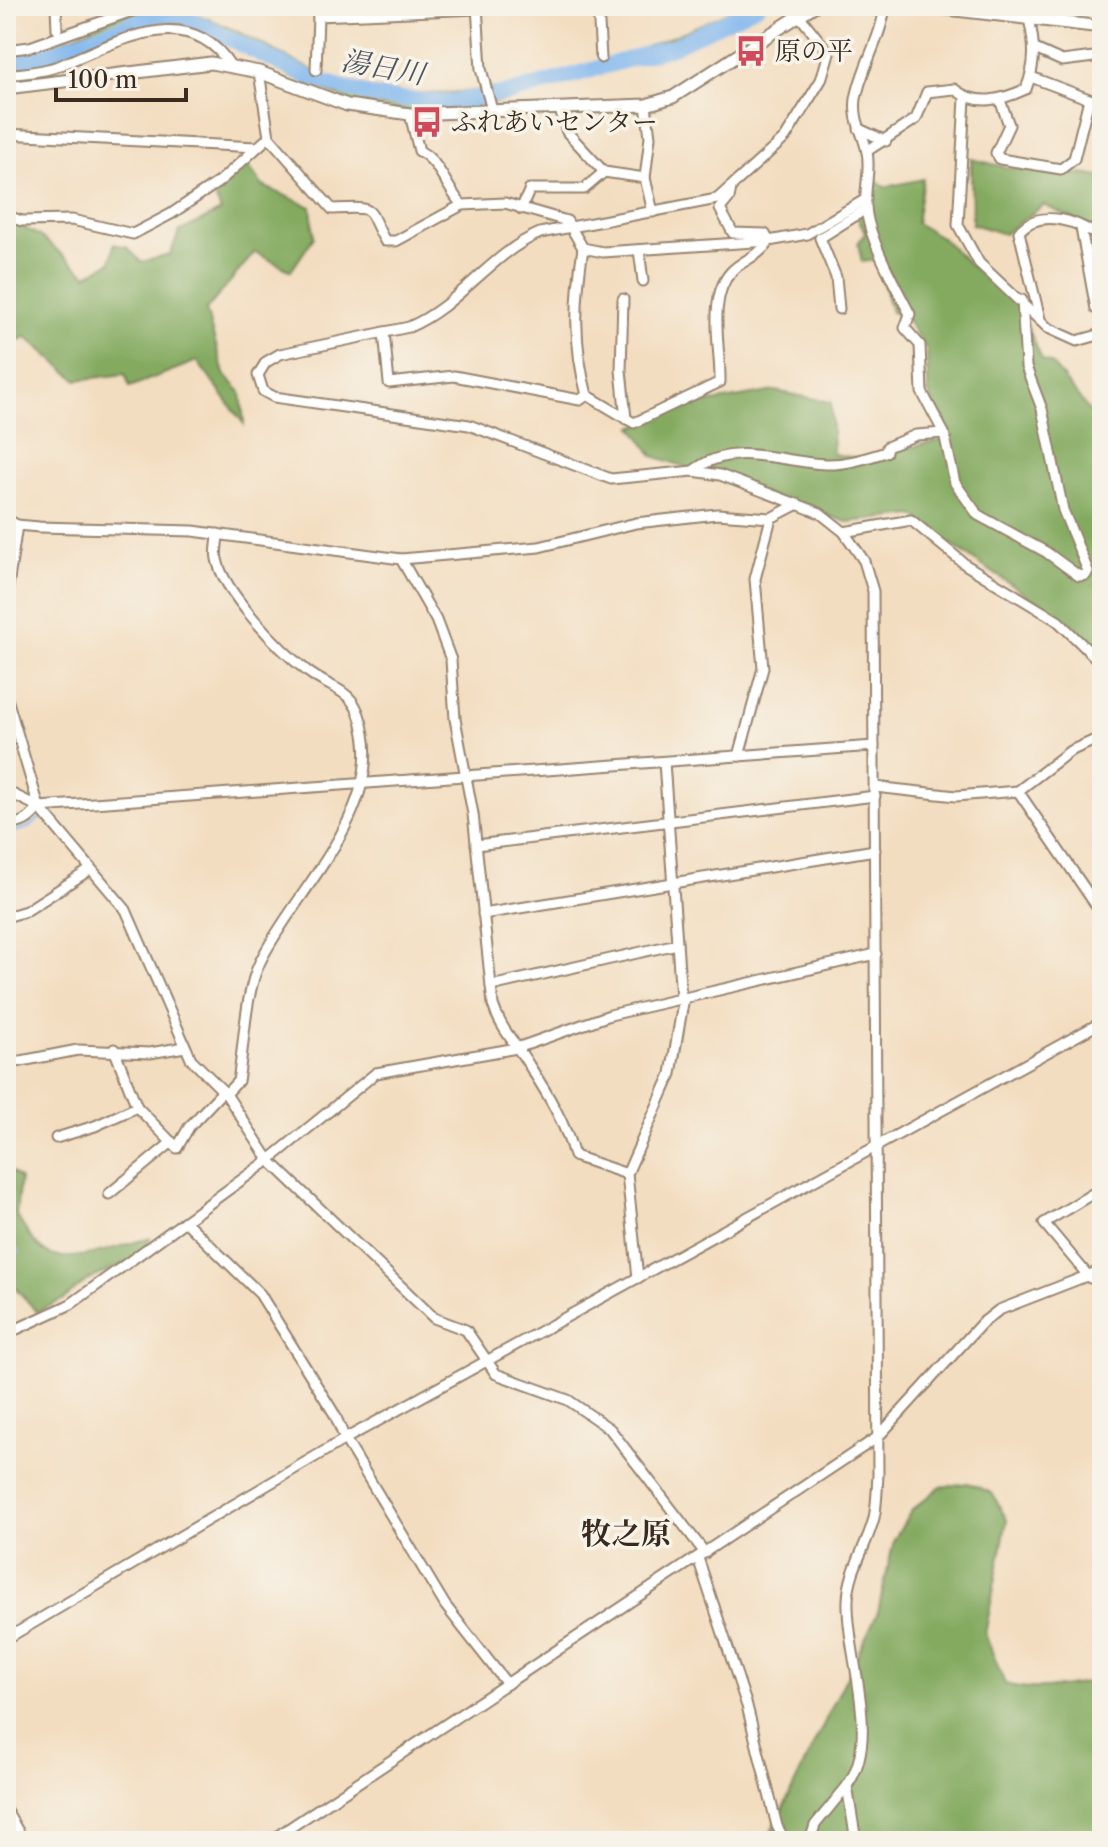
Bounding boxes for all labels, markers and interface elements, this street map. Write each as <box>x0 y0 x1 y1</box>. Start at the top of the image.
bus stop icon: 原の平 <box>734 34 768 68</box>
place label: 原の平 <box>775 35 853 67</box>
water label: 湯日川 <box>339 43 430 92</box>
scale bar <box>56 52 186 102</box>
text: 100 m <box>68 65 137 94</box>
bus stop icon: ふれあいセンター <box>410 105 444 139</box>
place label: ふれあいセンター <box>451 106 658 138</box>
district label: 牧之原 <box>581 1515 671 1552</box>

